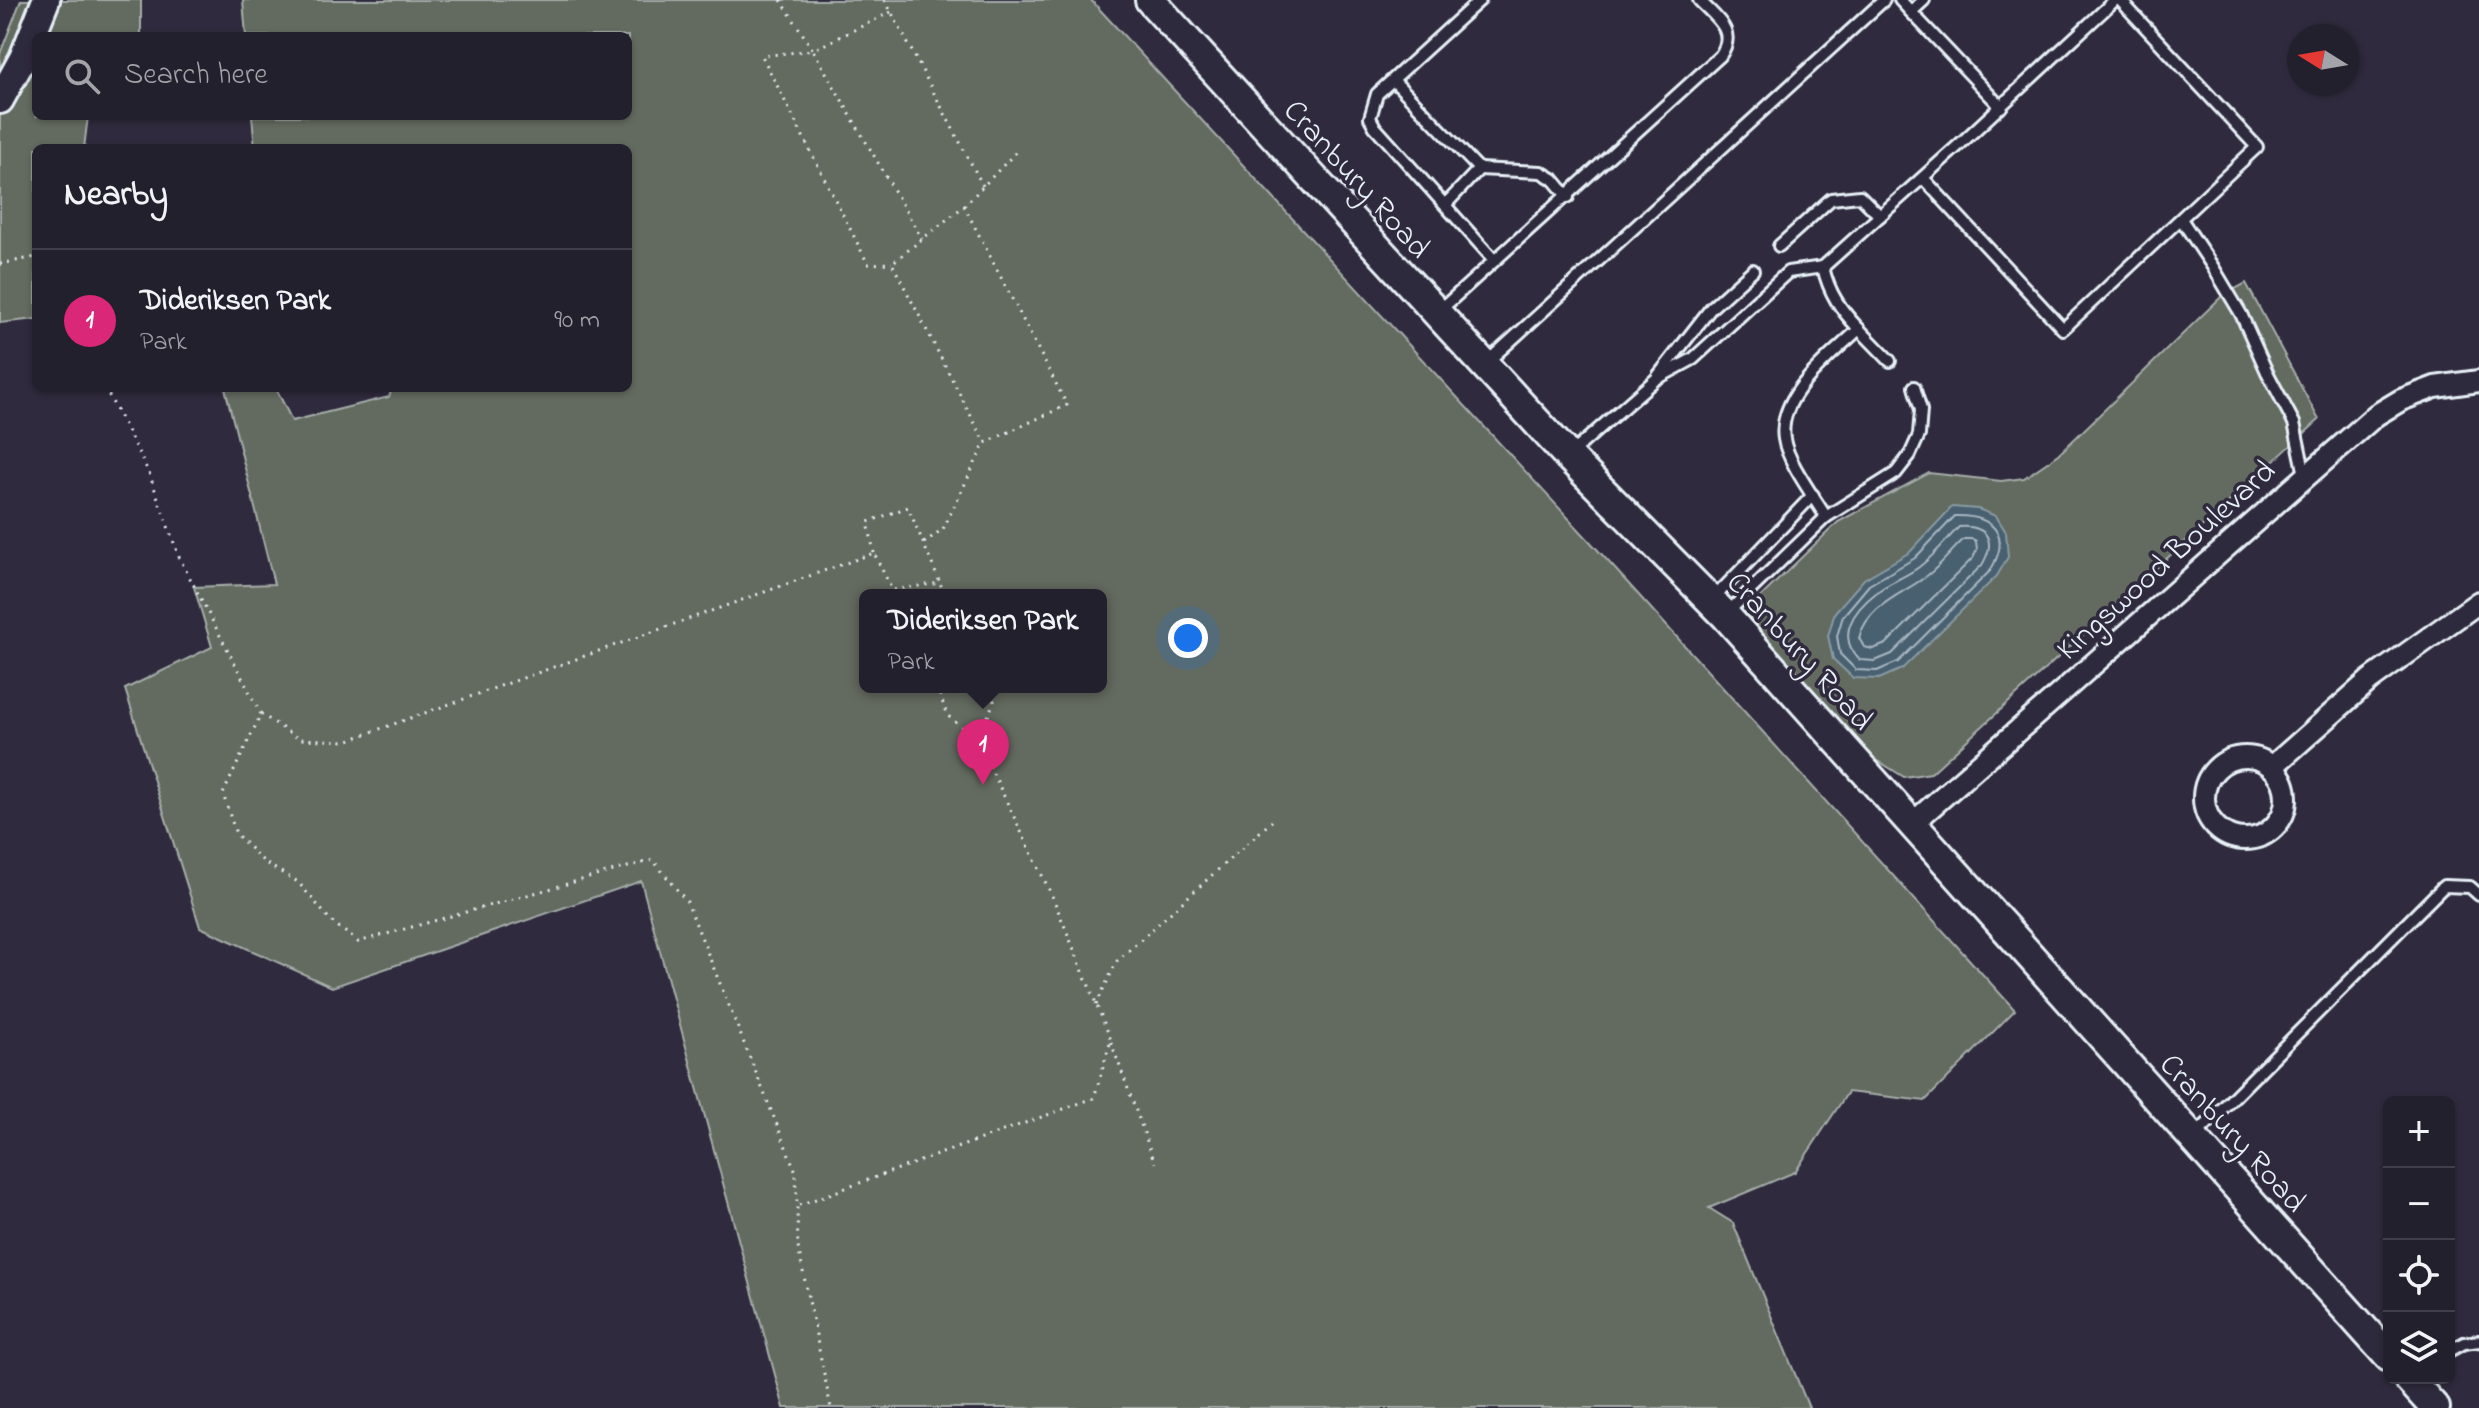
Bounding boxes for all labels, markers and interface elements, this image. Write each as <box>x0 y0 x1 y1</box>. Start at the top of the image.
north arrow <box>2287 24 2359 96</box>
search box <box>32 32 632 120</box>
icon: search <box>60 54 104 98</box>
text: Search here <box>124 54 268 98</box>
street label: Cranbury Road <box>1271 90 1440 271</box>
text: Nearby <box>64 171 168 221</box>
text: Dideriksen Park <box>140 280 331 324</box>
text: 1 <box>86 302 94 340</box>
text: 90 m <box>554 302 600 340</box>
text: Park <box>140 324 187 362</box>
street label: Kingswood Boulevard <box>2047 450 2288 673</box>
street label: Cranbury Road <box>1714 562 1883 743</box>
popup <box>859 589 1107 693</box>
text: Dideriksen Park <box>888 600 1078 644</box>
your location <box>1168 618 1208 658</box>
text: Park <box>888 644 935 682</box>
pin: 1 <box>957 719 1009 785</box>
street label: Cranbury Road <box>2147 1044 2316 1225</box>
map controls <box>2383 1096 2455 1384</box>
button: + <box>2383 1096 2455 1168</box>
button: − <box>2383 1168 2455 1240</box>
button: locate <box>2383 1240 2455 1312</box>
button: layers <box>2383 1312 2455 1384</box>

